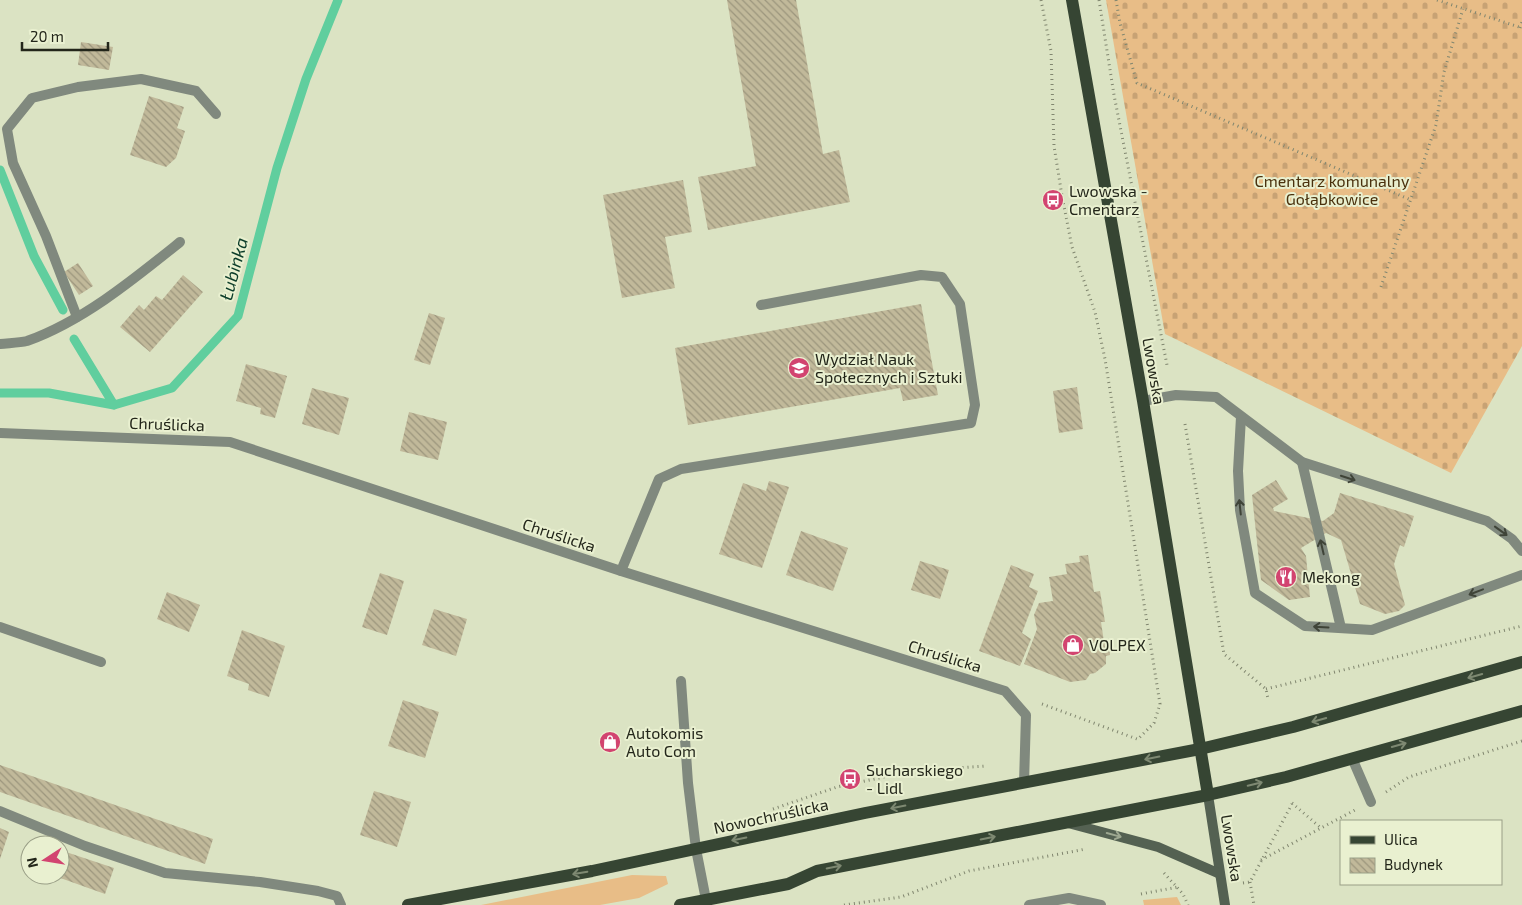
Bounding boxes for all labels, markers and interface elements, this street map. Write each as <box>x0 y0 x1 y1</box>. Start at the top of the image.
scale bar <box>22 20 109 52</box>
text: 20 m <box>30 27 64 45</box>
park label: Cmentarz komunalny Gołąbkowice <box>1255 171 1410 208</box>
place label: Lwowska - Cmentarz <box>1069 181 1148 218</box>
bus stop icon: Lwowska - Cmentarz <box>1041 188 1065 212</box>
water label: Łubinka <box>214 235 252 303</box>
street label: Lwowska <box>1139 336 1170 406</box>
place label: Wydział Nauk Społecznych i Sztuki <box>815 349 963 386</box>
school or university icon: Wydział Nauk Społecznych i Sztuki <box>787 356 811 380</box>
street label: Chruślicka <box>129 413 205 434</box>
one-way arrow <box>1340 473 1356 483</box>
one-way arrow <box>1235 500 1245 516</box>
street label: Chruślicka <box>520 514 598 555</box>
one-way arrow <box>1494 526 1508 536</box>
one-way arrow <box>1317 539 1326 555</box>
restaurant icon: Mekong <box>1274 565 1298 589</box>
place label: Mekong <box>1302 567 1360 586</box>
one-way arrow <box>1469 589 1484 598</box>
one-way arrow <box>1313 623 1329 632</box>
shop icon: VOLPEX <box>1061 633 1085 657</box>
street label: Chruślicka <box>906 635 984 676</box>
place label: VOLPEX <box>1089 635 1146 654</box>
one-way arrow <box>1467 671 1483 681</box>
one-way arrow <box>1311 715 1327 725</box>
place label: Autokomis Auto Com <box>626 723 703 760</box>
shop icon: Autokomis Auto Com <box>598 730 622 754</box>
one-way arrow <box>1391 740 1407 750</box>
one-way arrow <box>1145 753 1161 763</box>
place label: Sucharskiego - Lidl <box>866 760 963 797</box>
bus stop icon: Sucharskiego - Lidl <box>838 767 862 791</box>
one-way arrow <box>1247 779 1263 788</box>
street label: Nowochruślicka <box>712 794 830 837</box>
one-way arrow <box>891 802 907 812</box>
street label: Lwowska <box>1218 813 1247 883</box>
legend <box>1340 820 1502 885</box>
one-way arrow <box>1105 830 1121 840</box>
text: Ulica <box>1384 830 1418 848</box>
one-way arrow <box>980 833 996 842</box>
north arrow <box>20 835 70 885</box>
one-way arrow <box>732 835 748 845</box>
text: Budynek <box>1384 855 1443 873</box>
text: N <box>22 856 41 870</box>
one-way arrow <box>825 862 841 872</box>
one-way arrow <box>573 869 589 879</box>

